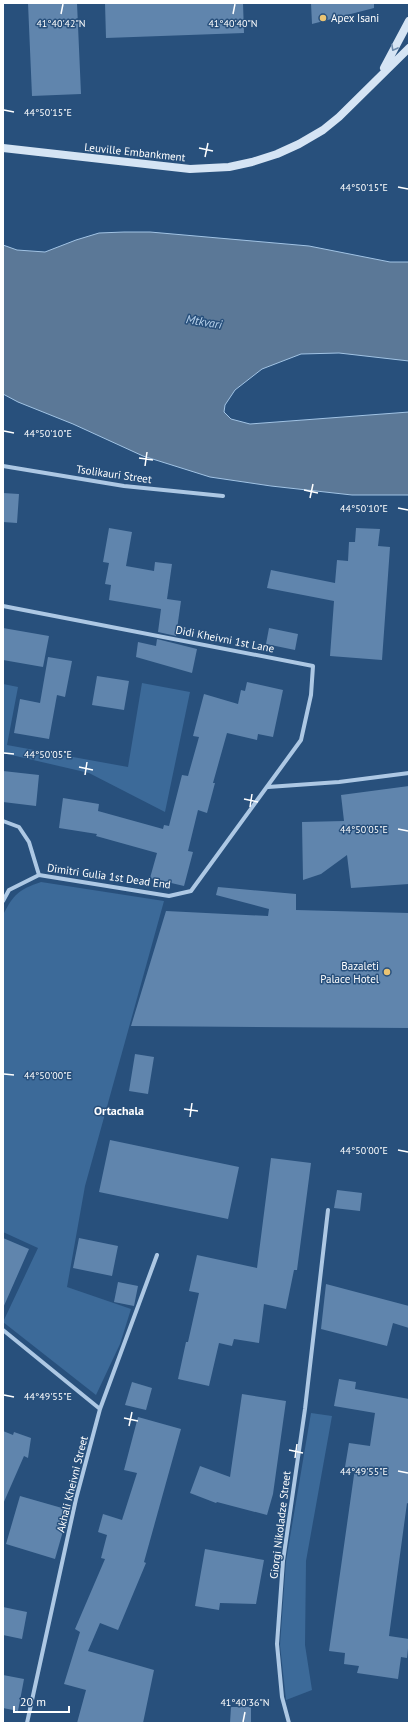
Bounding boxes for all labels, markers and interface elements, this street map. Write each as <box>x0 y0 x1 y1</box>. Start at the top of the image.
place label: Apex Isani <box>331 11 379 25</box>
marker: Apex Isani <box>318 13 328 23</box>
text: 41°40'42"N <box>36 17 86 30</box>
text: 41°40'40"N <box>208 17 258 30</box>
one-way arrow <box>392 44 399 51</box>
text: 44°50'15"E <box>24 106 72 119</box>
street label: Leuville Embankment <box>84 140 186 164</box>
text: 44°50'15"E <box>340 181 388 194</box>
water label: Mtkvari <box>185 311 224 332</box>
text: 44°50'10"E <box>24 427 72 440</box>
street label: Tsolikauri Street <box>75 462 153 486</box>
text: 44°50'10"E <box>340 502 388 515</box>
street label: Didi Kheivni 1st Lane <box>174 623 276 656</box>
text: 44°50'05"E <box>24 748 72 761</box>
text: 44°50'05"E <box>340 823 388 836</box>
street label: Dimitri Gulia 1st Dead End <box>46 860 172 892</box>
place label: Bazaleti Palace Hotel <box>320 959 380 986</box>
marker: Bazaleti Palace Hotel <box>382 967 392 977</box>
text: 44°50'00"E <box>24 1069 72 1082</box>
district label: Ortachala <box>94 1103 144 1118</box>
text: 44°50'00"E <box>340 1144 388 1157</box>
text: 44°49'55"E <box>24 1390 72 1403</box>
street label: Akhali Kheivni Street <box>53 1434 91 1534</box>
text: 44°49'55"E <box>340 1465 388 1478</box>
street label: Giorgi Nikoladze Street <box>266 1470 294 1580</box>
scale bar <box>14 1688 69 1714</box>
text: 20 m <box>20 1694 46 1709</box>
text: 41°40'36"N <box>220 1696 270 1709</box>

